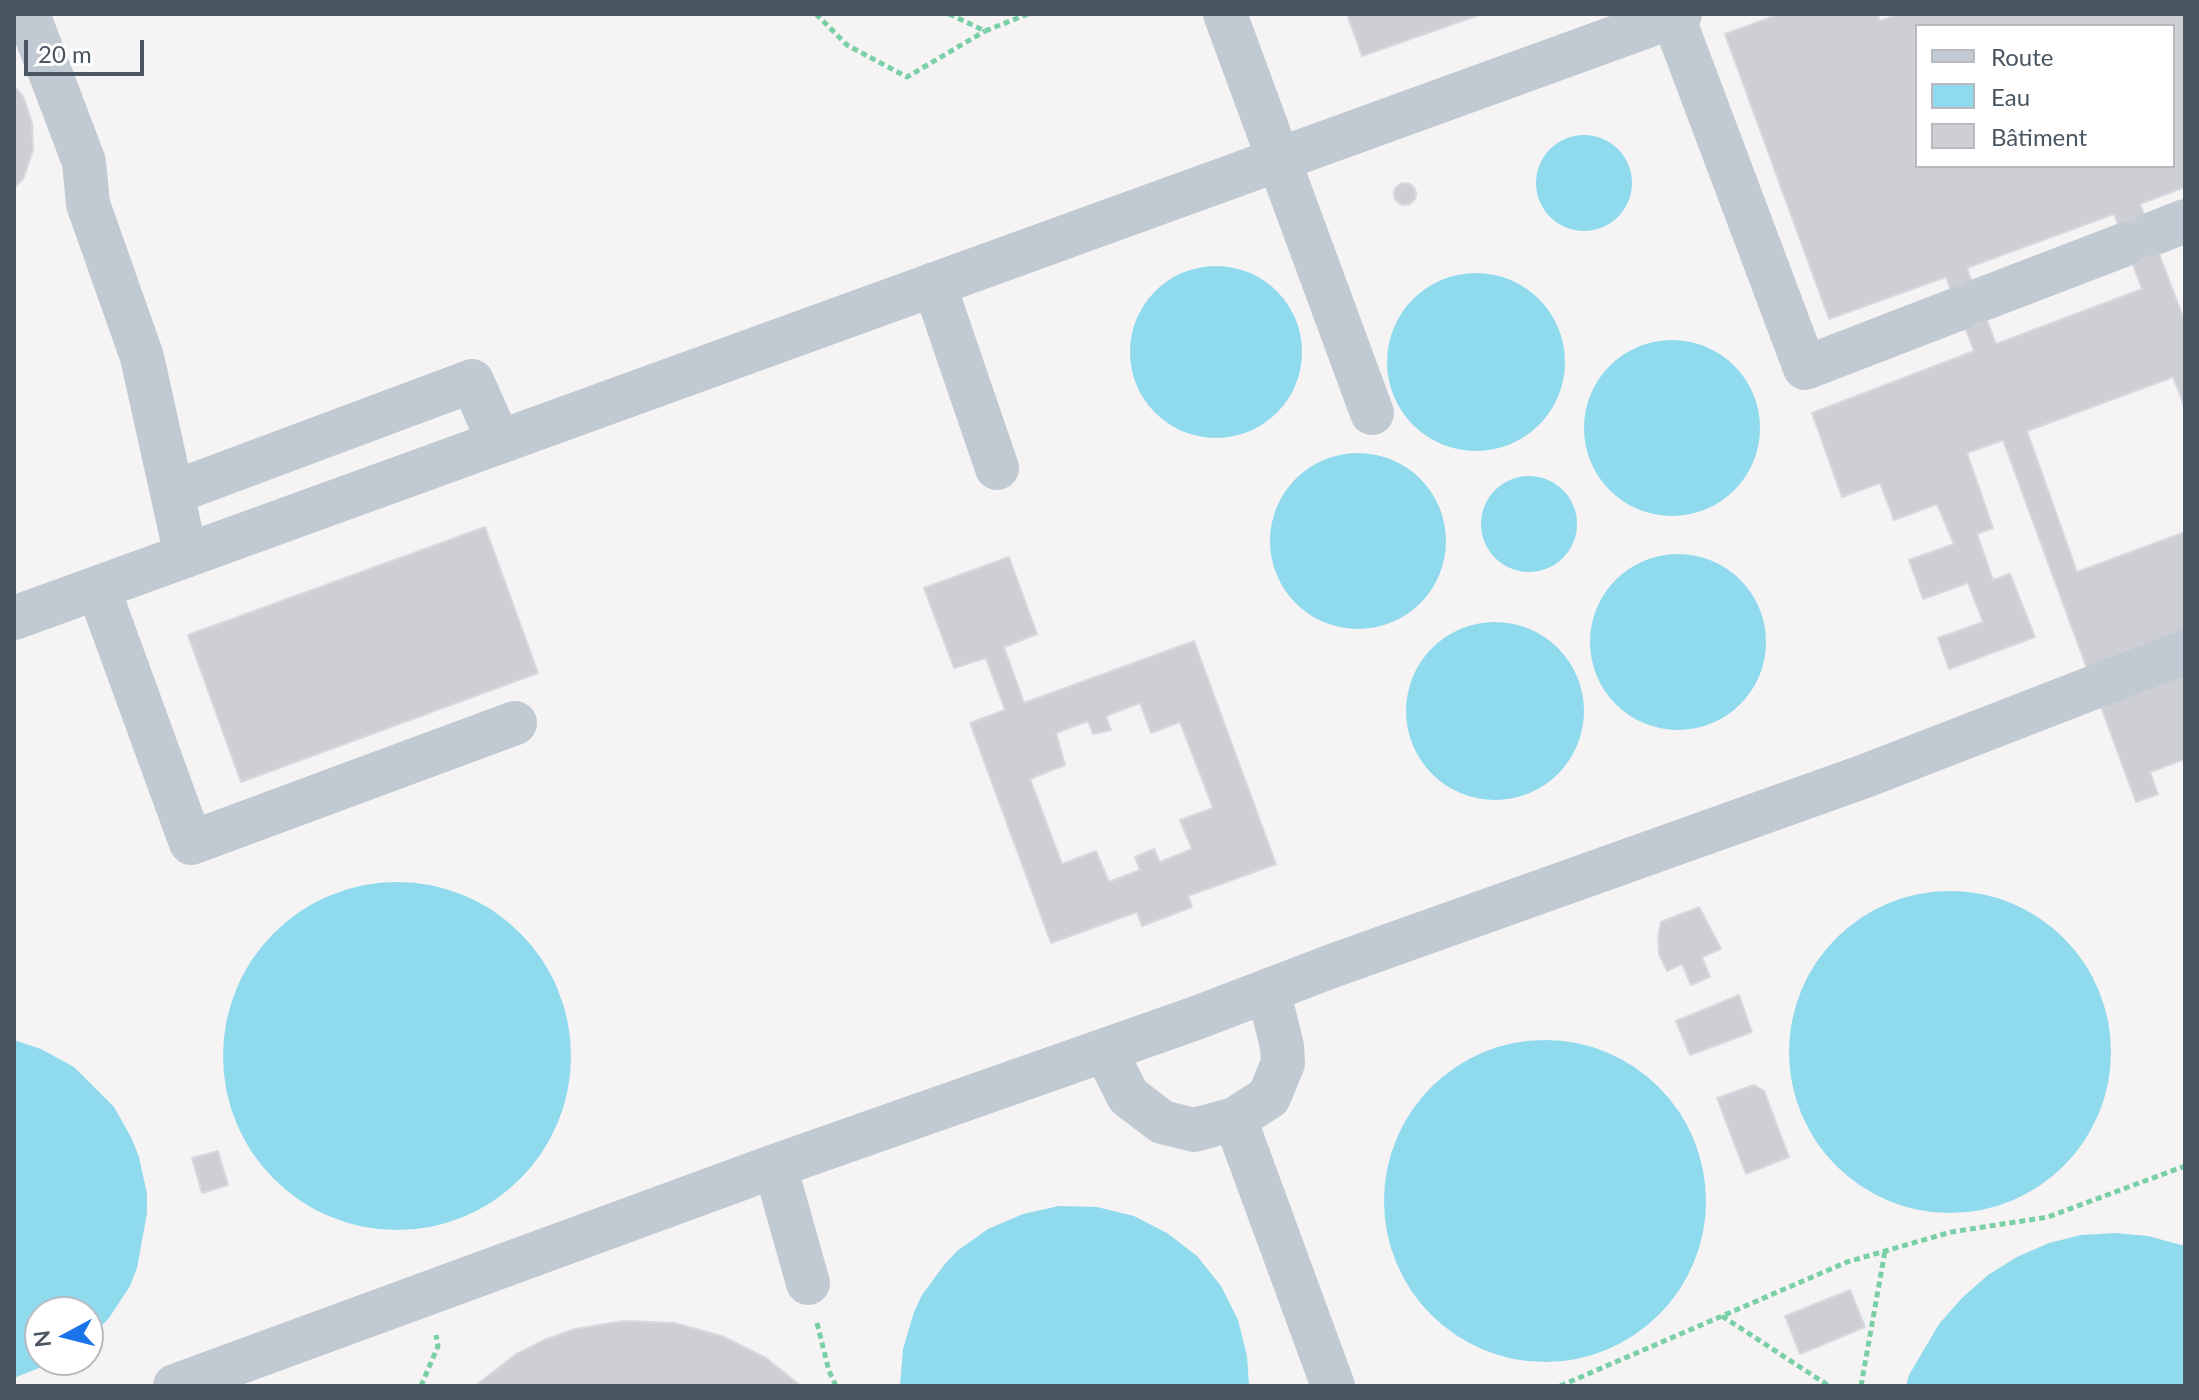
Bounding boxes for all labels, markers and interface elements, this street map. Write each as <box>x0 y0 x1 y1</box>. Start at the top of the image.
scale bar <box>28 24 148 74</box>
legend <box>1915 24 2175 168</box>
text: 20 m <box>38 39 92 68</box>
text: Route <box>1991 42 2053 71</box>
text: Eau <box>1991 82 2030 111</box>
text: Bâtiment <box>1991 122 2087 151</box>
north arrow <box>24 1296 104 1376</box>
text: N <box>27 1329 56 1349</box>

